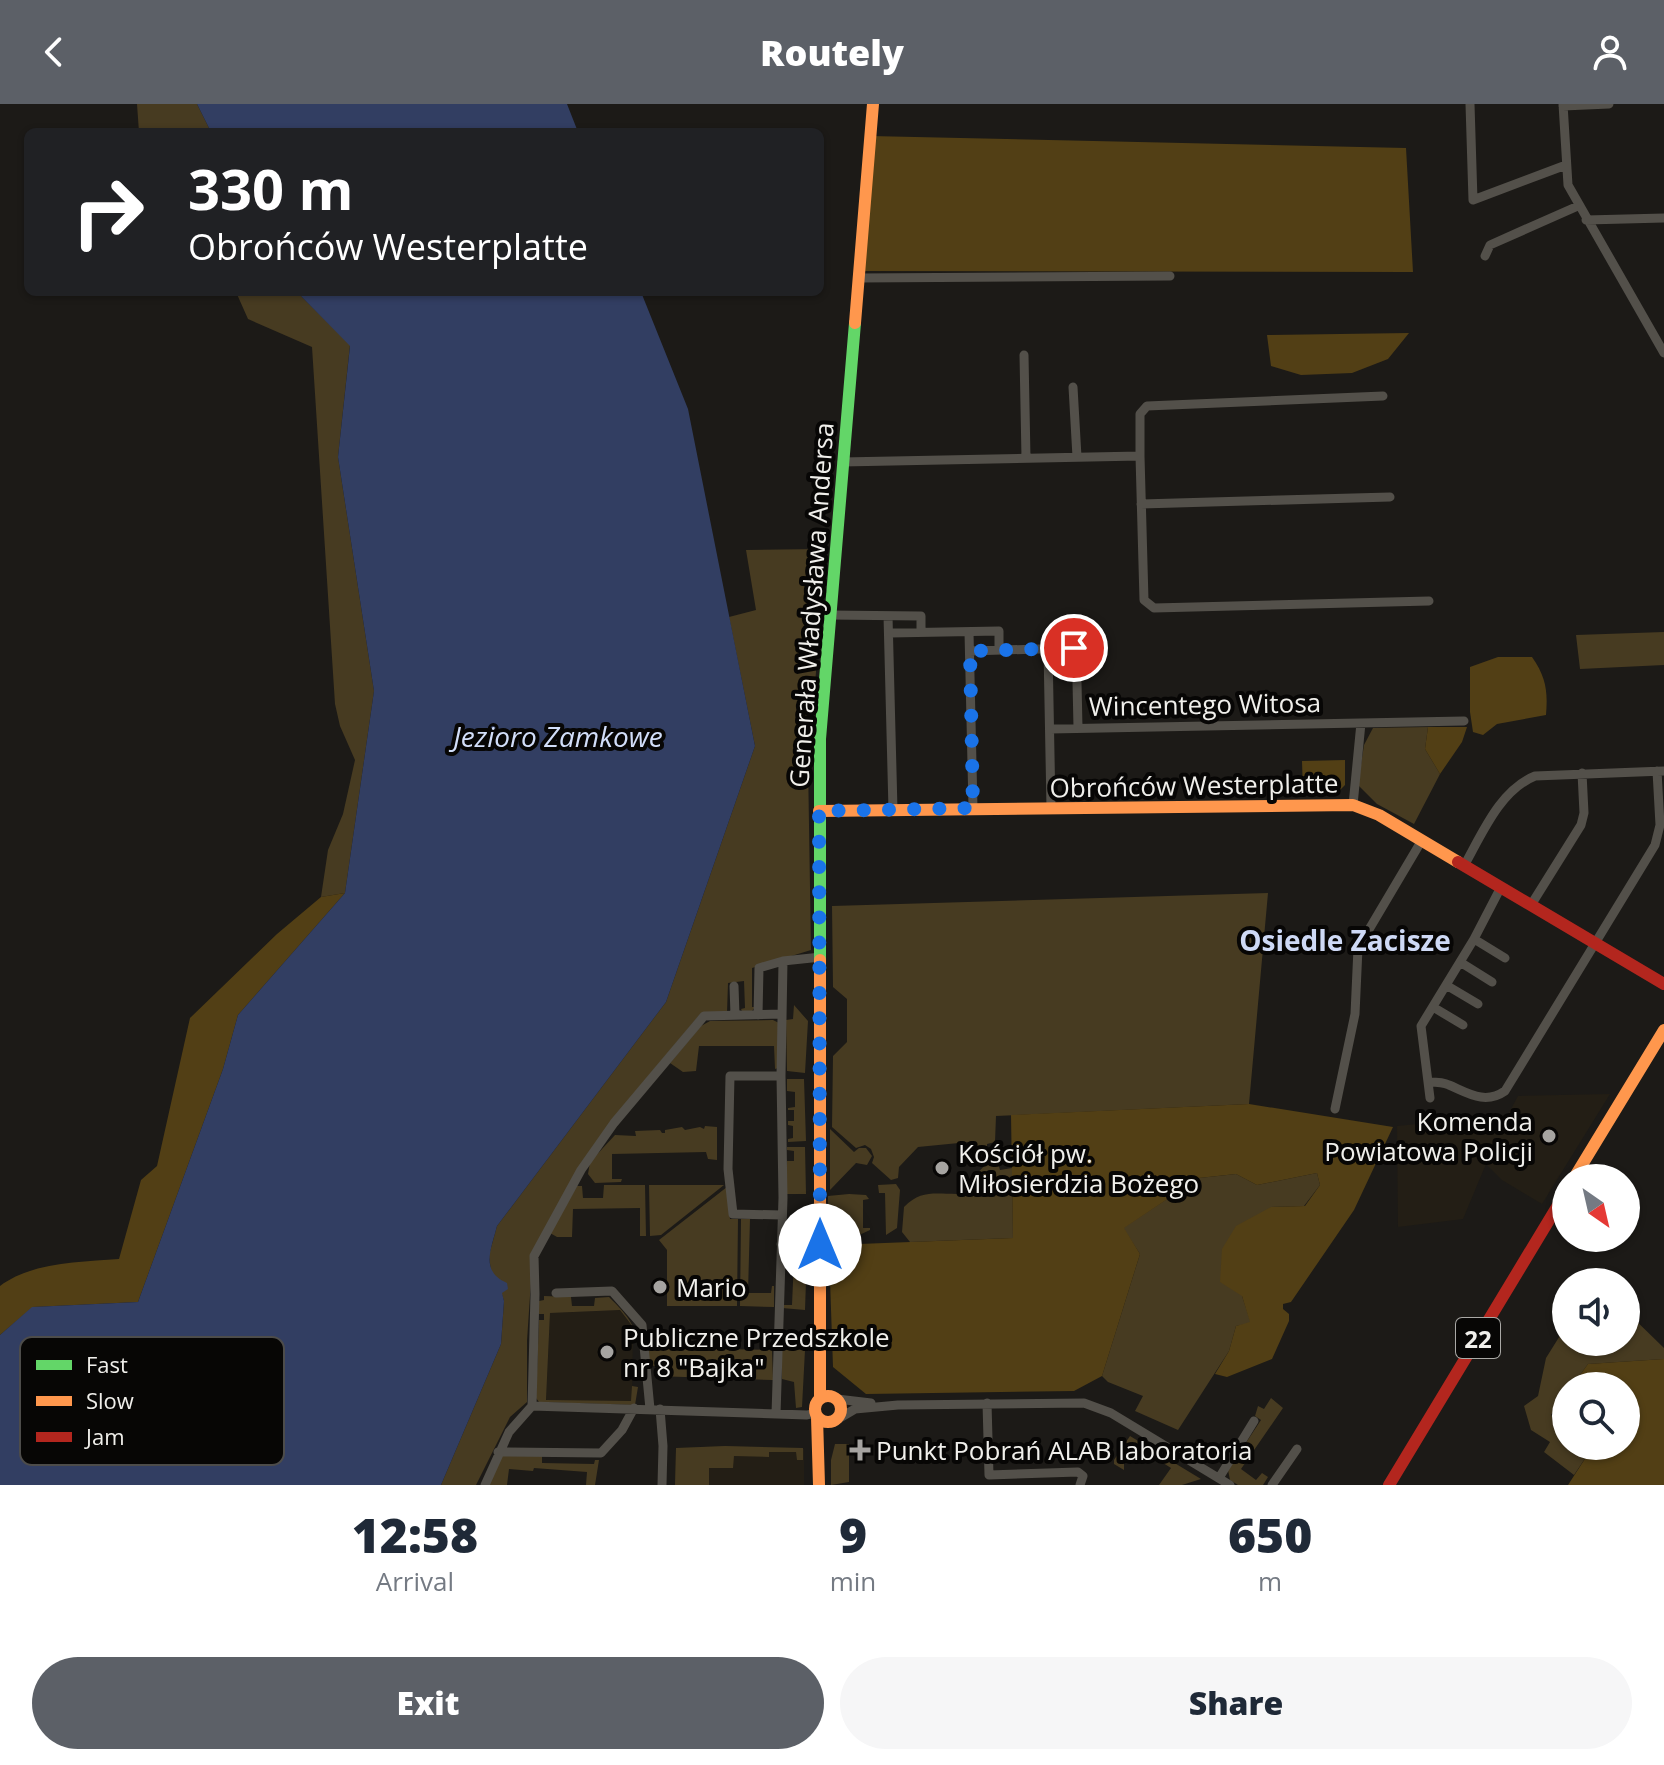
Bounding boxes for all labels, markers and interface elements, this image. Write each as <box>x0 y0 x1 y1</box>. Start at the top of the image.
text: Routely <box>760 28 904 77</box>
icon: back <box>32 30 76 74</box>
icon: person <box>1588 30 1632 74</box>
text: 330 m <box>188 150 354 226</box>
icon: right <box>56 160 160 264</box>
text: Obrońców Westerplatte <box>188 222 588 271</box>
street label: Generała Władysława Andersa <box>780 421 842 789</box>
pin <box>1040 614 1108 682</box>
icon: arrive <box>1052 626 1096 670</box>
street label: Wincentego Witosa <box>1089 684 1321 724</box>
water label: Jezioro Zamkowe <box>448 717 663 755</box>
street label: Obrońców Westerplatte <box>1049 764 1339 806</box>
district label: Osiedle Zacisze <box>1239 921 1451 959</box>
place label: Komenda Powiatowa Policji <box>1324 1103 1533 1169</box>
marker: Komenda Powiatowa Policji <box>1540 1127 1558 1145</box>
place label: Kościół pw. Miłosierdzia Bożego <box>958 1135 1199 1201</box>
marker: Kościół pw. Miłosierdzia Bożego <box>933 1159 951 1177</box>
north arrow <box>1552 1164 1640 1252</box>
map controls <box>1552 1164 1640 1460</box>
position arrow <box>778 1203 862 1287</box>
button: sound <box>1552 1268 1640 1356</box>
place label: Mario <box>676 1269 747 1305</box>
marker: Mario <box>651 1278 669 1296</box>
road number: 22 <box>1456 1318 1500 1358</box>
place label: Publiczne Przedszkole nr 8 "Bajka" <box>623 1319 890 1385</box>
legend <box>20 1337 284 1465</box>
marker: Publiczne Przedszkole nr 8 "Bajka" <box>598 1343 616 1361</box>
text: Fast <box>86 1349 128 1379</box>
button: search <box>1552 1372 1640 1460</box>
text: Slow <box>86 1385 134 1415</box>
text: Jam <box>84 1421 125 1451</box>
place label: Punkt Pobrań ALAB laboratoria <box>876 1432 1252 1468</box>
marker: Punkt Pobrań ALAB laboratoria <box>851 1441 869 1459</box>
text: 12:58 <box>352 1502 478 1567</box>
text: 9 <box>839 1502 867 1567</box>
text: 650 <box>1228 1502 1312 1567</box>
text: Arrival <box>376 1563 454 1599</box>
text: min <box>830 1563 876 1599</box>
text: m <box>1258 1563 1282 1599</box>
button: Exit <box>32 1657 824 1749</box>
button: Share <box>840 1657 1632 1749</box>

